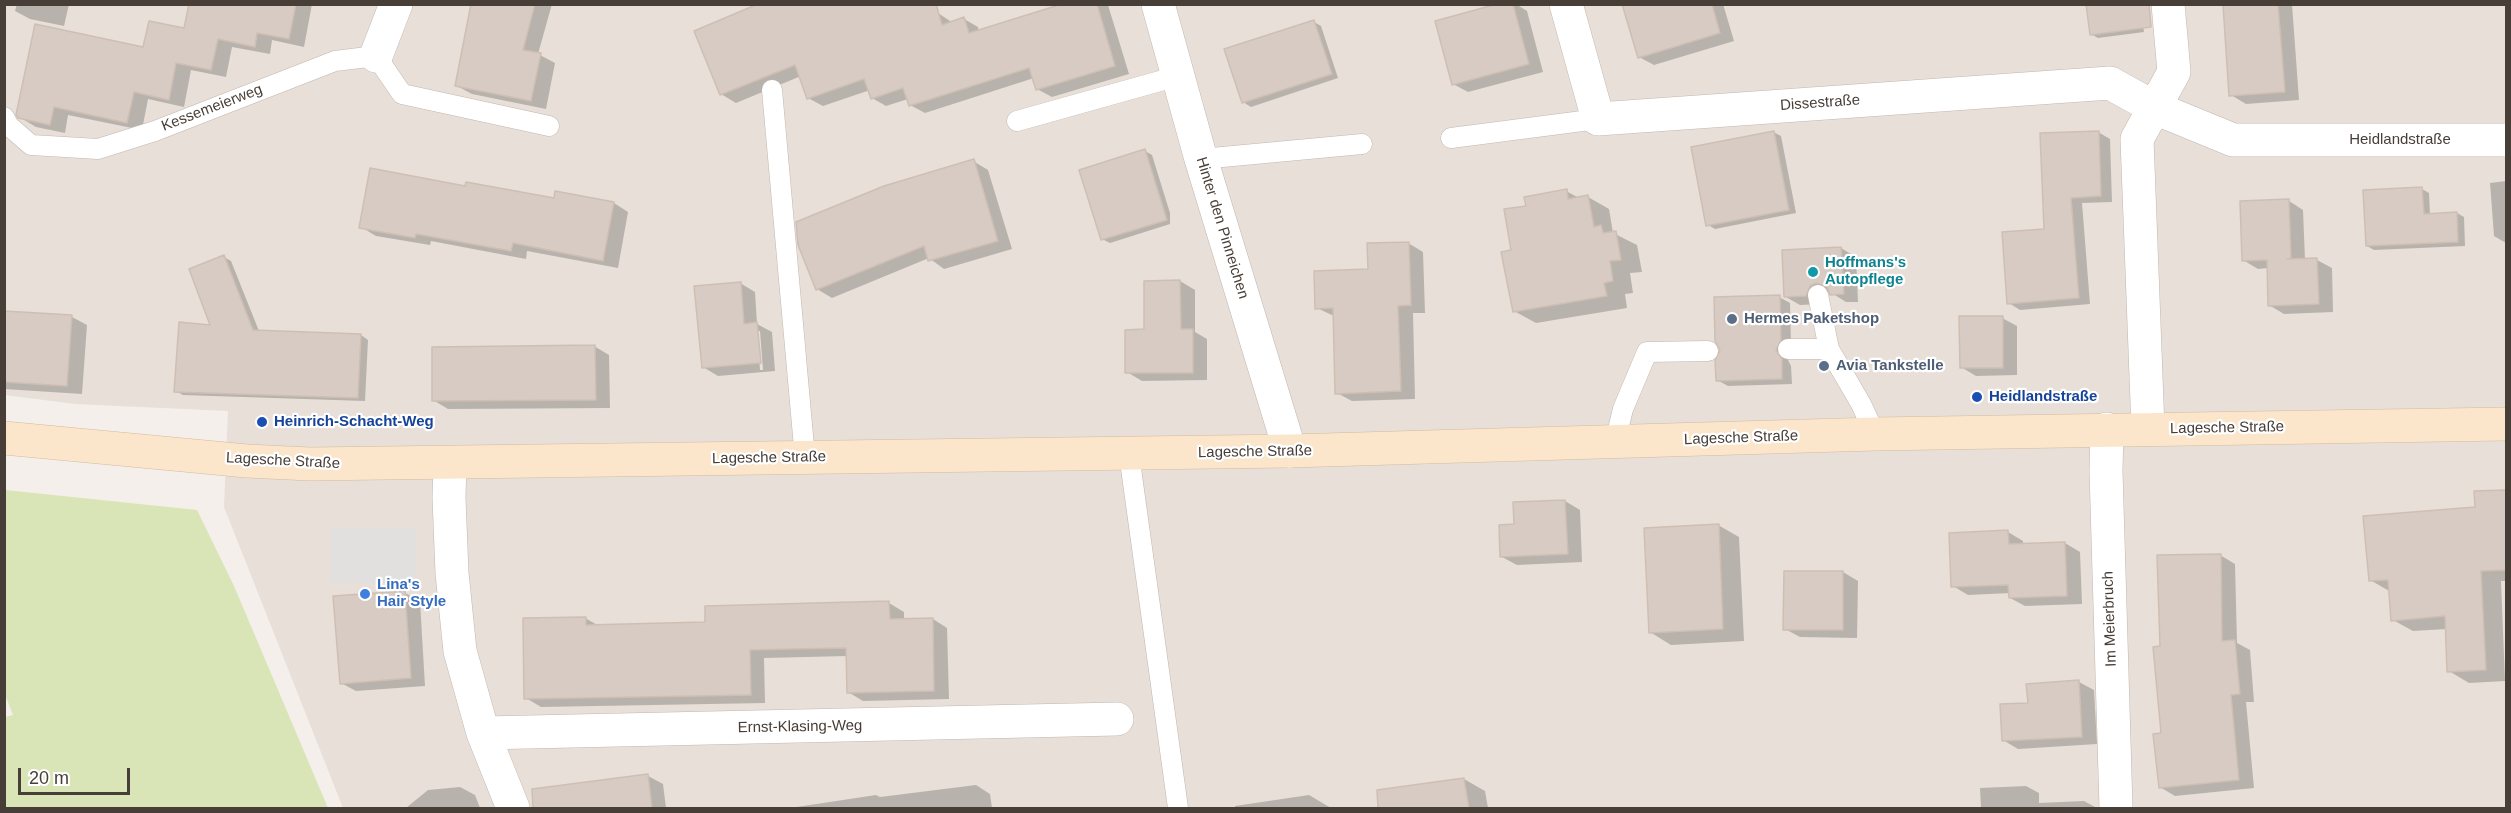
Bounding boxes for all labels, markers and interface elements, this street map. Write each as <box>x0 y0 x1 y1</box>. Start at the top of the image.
street label: Kessemeierweg <box>159 80 265 136</box>
street label: Dissestraße <box>1779 91 1861 115</box>
street label: Heidlandstraße <box>2349 131 2451 149</box>
street label: Hinter den Pinneichen <box>1192 155 1252 301</box>
place label: Hoffmans's Autopflege <box>1825 254 1906 289</box>
marker: Hoffmans's Autopflege <box>1806 265 1820 279</box>
place label: Hermes Paketshop <box>1744 310 1879 328</box>
marker: Hermes Paketshop <box>1725 312 1739 326</box>
place label: Avia Tankstelle <box>1836 357 1944 375</box>
marker: Avia Tankstelle <box>1817 359 1831 373</box>
place label: Heidlandstraße <box>1989 388 2097 406</box>
marker: Heidlandstraße <box>1970 390 1984 404</box>
place label: Heinrich-Schacht-Weg <box>274 413 434 431</box>
marker: Heinrich-Schacht-Weg <box>255 415 269 429</box>
street label: Lagesche Straße <box>2170 418 2284 438</box>
street label: Lagesche Straße <box>1684 427 1798 449</box>
street label: Lagesche Straße <box>1198 442 1312 462</box>
street label: Lagesche Straße <box>712 448 826 468</box>
street label: Lagesche Straße <box>225 449 341 473</box>
street label: Im Meierbruch <box>2099 571 2121 667</box>
place label: Lina's Hair Style <box>377 576 446 611</box>
marker: Lina's Hair Style <box>358 587 372 601</box>
street label: Ernst-Klasing-Weg <box>737 717 863 737</box>
scale bar <box>21 756 134 794</box>
text: 20 m <box>29 768 69 788</box>

